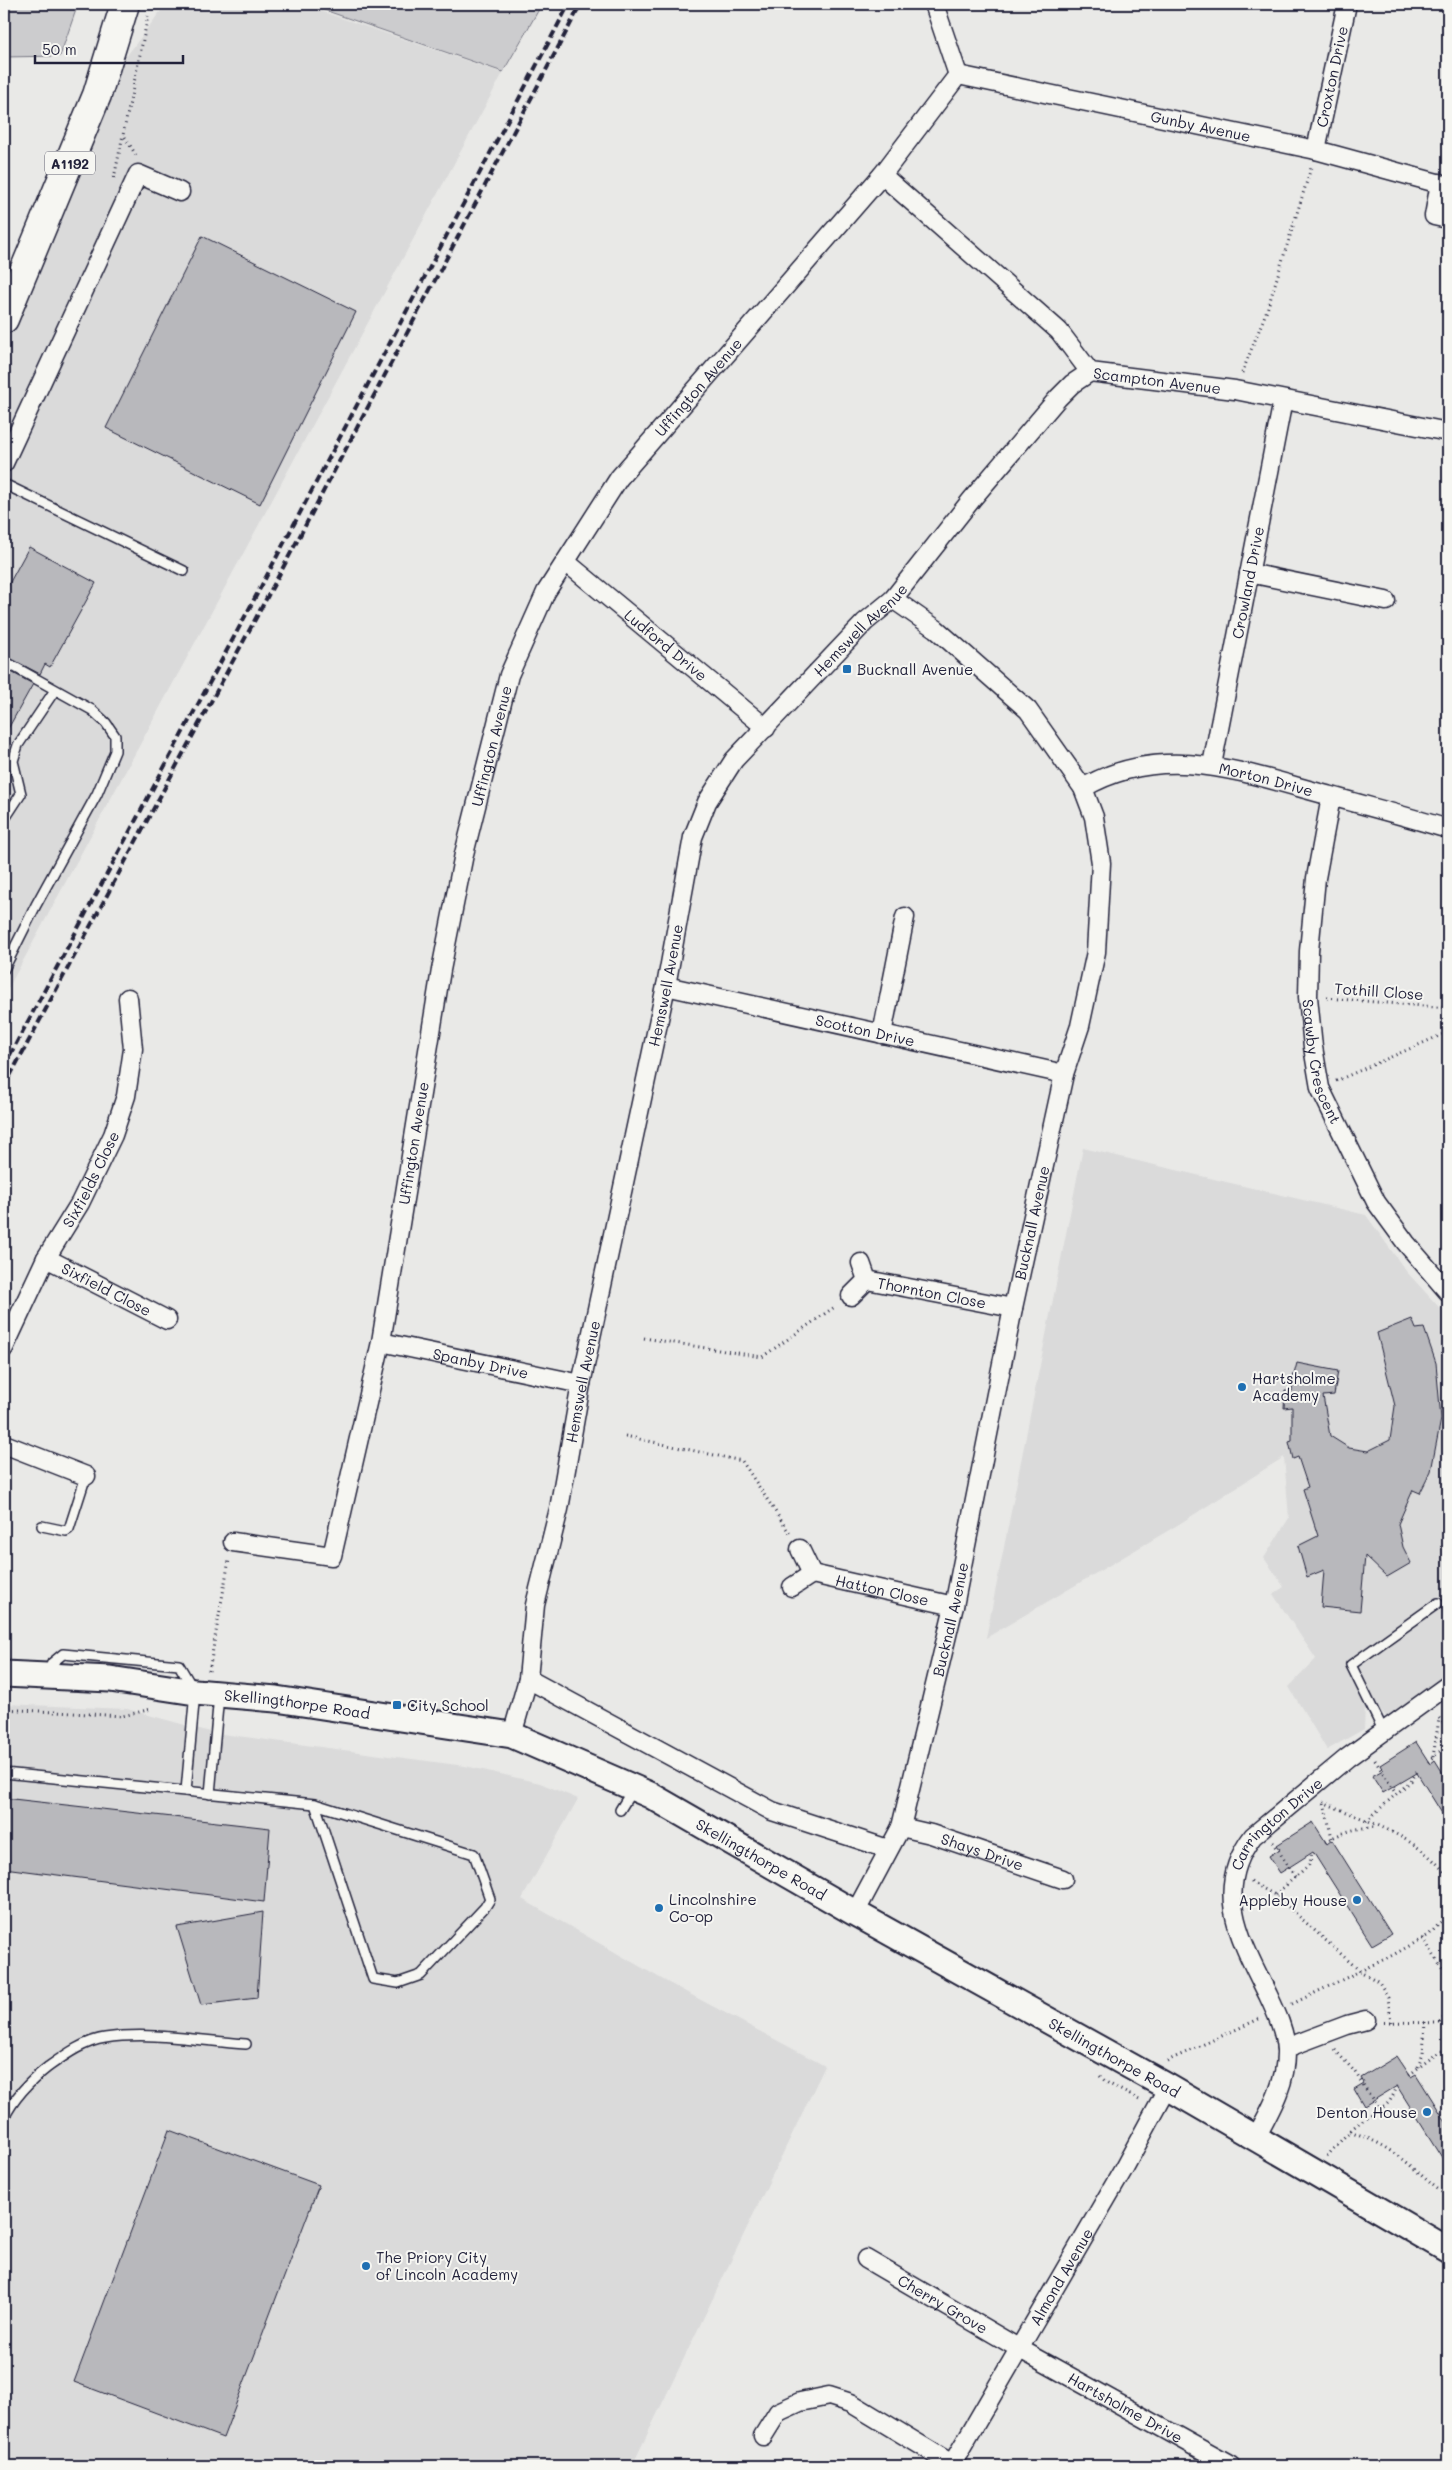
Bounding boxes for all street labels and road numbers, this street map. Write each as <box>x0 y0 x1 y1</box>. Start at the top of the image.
street label: Croxton Drive <box>1311 24 1352 129</box>
street label: Gunby Avenue <box>1149 106 1253 146</box>
road number: A1192 <box>45 152 95 174</box>
street label: Uffington Avenue <box>650 334 746 440</box>
street label: Scampton Avenue <box>1092 362 1222 398</box>
street label: Crowland Drive <box>1227 524 1268 640</box>
street label: Hemswell Avenue <box>809 579 912 680</box>
street label: Ludford Drive <box>620 605 712 685</box>
street label: Uffington Avenue <box>466 683 516 808</box>
street label: Morton Drive <box>1217 758 1316 801</box>
street label: Hemswell Avenue <box>643 922 687 1048</box>
street label: Tothill Close <box>1334 978 1424 1004</box>
street label: Scawby Crescent <box>1298 998 1346 1127</box>
street label: Scotton Drive <box>814 1009 917 1051</box>
street label: Uffington Avenue <box>393 1080 433 1206</box>
street label: Sixfields Close <box>57 1128 123 1231</box>
street label: Bucknall Avenue <box>1009 1164 1054 1282</box>
street label: Sixfield Close <box>58 1258 155 1320</box>
street label: Thornton Close <box>876 1272 988 1313</box>
street label: Hemswell Avenue <box>561 1319 604 1445</box>
street label: Spanby Drive <box>431 1343 530 1383</box>
street label: Bucknall Avenue <box>927 1561 972 1678</box>
street label: Hatton Close <box>834 1570 931 1610</box>
street label: Skellingthorpe Road <box>223 1685 372 1723</box>
street label: Carrington Drive <box>1226 1773 1326 1873</box>
street label: Skellingthorpe Road <box>693 1814 830 1904</box>
street label: Shays Drive <box>938 1828 1026 1875</box>
street label: Skellingthorpe Road <box>1045 2013 1184 2102</box>
street label: Almond Avenue <box>1025 2224 1097 2329</box>
street label: Cherry Grove <box>894 2270 991 2338</box>
street label: Hartsholme Drive <box>1065 2368 1186 2447</box>

